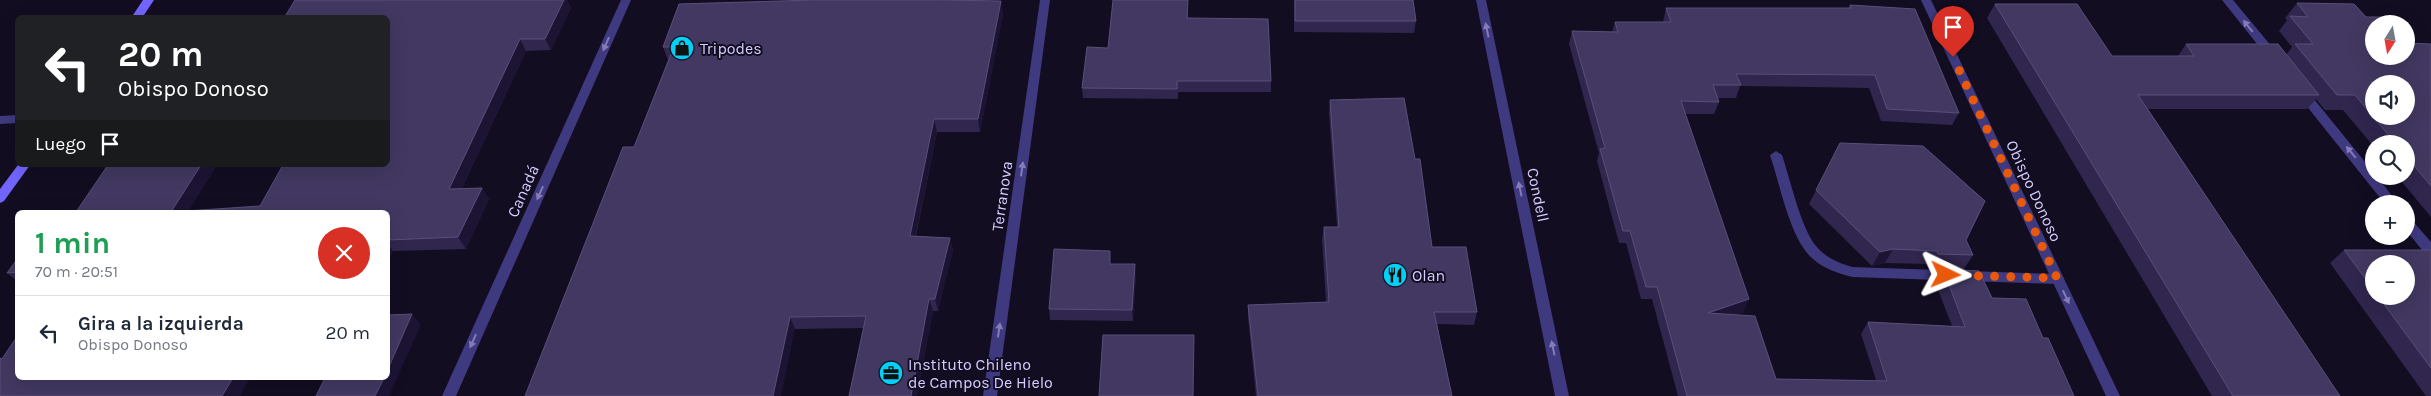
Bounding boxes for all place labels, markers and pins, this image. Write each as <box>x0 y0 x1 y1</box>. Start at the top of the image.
pin <box>1932 6 1974 57</box>
shop icon: Tripodes <box>669 35 695 61</box>
place label: Tripodes <box>700 39 762 58</box>
restaurant icon: Olan <box>1382 262 1408 288</box>
place label: Olan <box>1412 266 1445 285</box>
place label: Instituto Chileno de Campos De Hielo <box>908 355 1053 392</box>
office icon: Instituto Chileno de Campos De Hielo <box>878 360 904 386</box>

